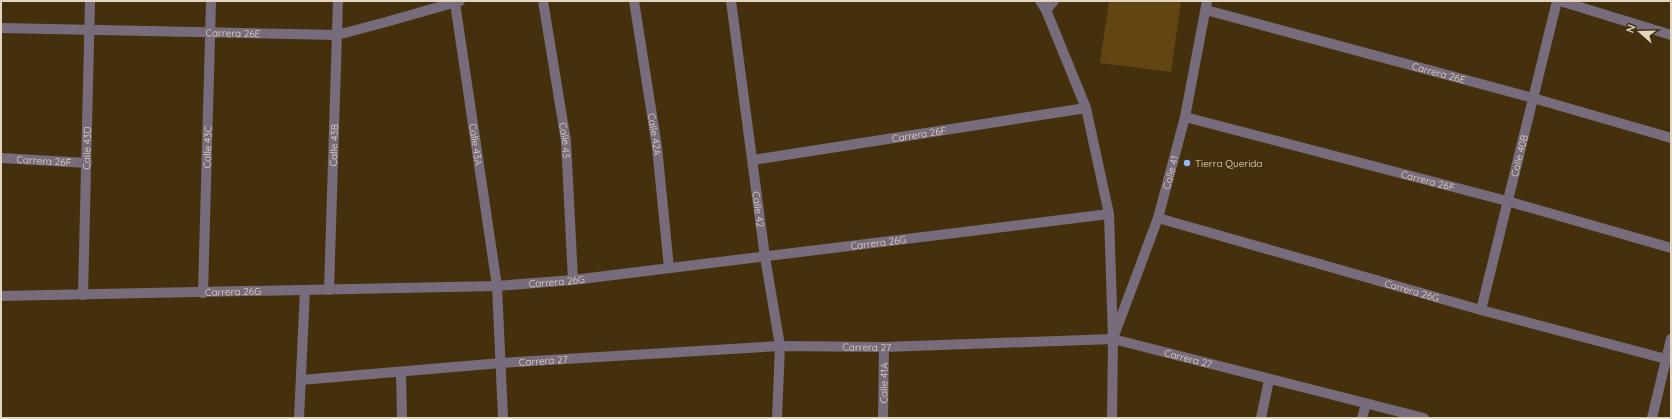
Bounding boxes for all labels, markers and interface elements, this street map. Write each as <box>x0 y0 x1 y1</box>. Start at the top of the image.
north arrow <box>1620 12 1660 52</box>
text: N <box>1623 22 1639 35</box>
street label: Carrera 26E <box>205 26 261 40</box>
street label: Carrera 26E <box>1411 59 1467 86</box>
street label: Calle 42A <box>645 112 664 157</box>
street label: Calle 43 <box>557 121 573 158</box>
street label: Calle 43A <box>466 122 486 167</box>
street label: Calle 43B <box>326 123 341 167</box>
street label: Carrera 26F <box>891 123 947 145</box>
street label: Calle 43C <box>200 125 214 169</box>
street label: Calle 43D <box>79 126 94 170</box>
street label: Calle 40B <box>1507 133 1531 178</box>
street label: Carrera 26F <box>16 152 72 169</box>
street label: Calle 41 <box>1159 154 1181 191</box>
place label: Tierra Querida <box>1195 157 1262 170</box>
marker: Tierra Querida <box>1182 158 1192 168</box>
street label: Carrera 26F <box>1400 167 1456 194</box>
street label: Calle 42 <box>750 190 768 228</box>
street label: Carrera 26G <box>850 233 907 252</box>
street label: Carrera 26G <box>528 272 586 290</box>
street label: Carrera 26G <box>1383 276 1441 304</box>
street label: Carrera 26G <box>205 284 261 298</box>
street label: Carrera 27 <box>842 340 891 354</box>
street label: Carrera 27 <box>1163 346 1213 370</box>
street label: Carrera 27 <box>518 352 568 368</box>
street label: Calle 41A <box>877 362 890 404</box>

